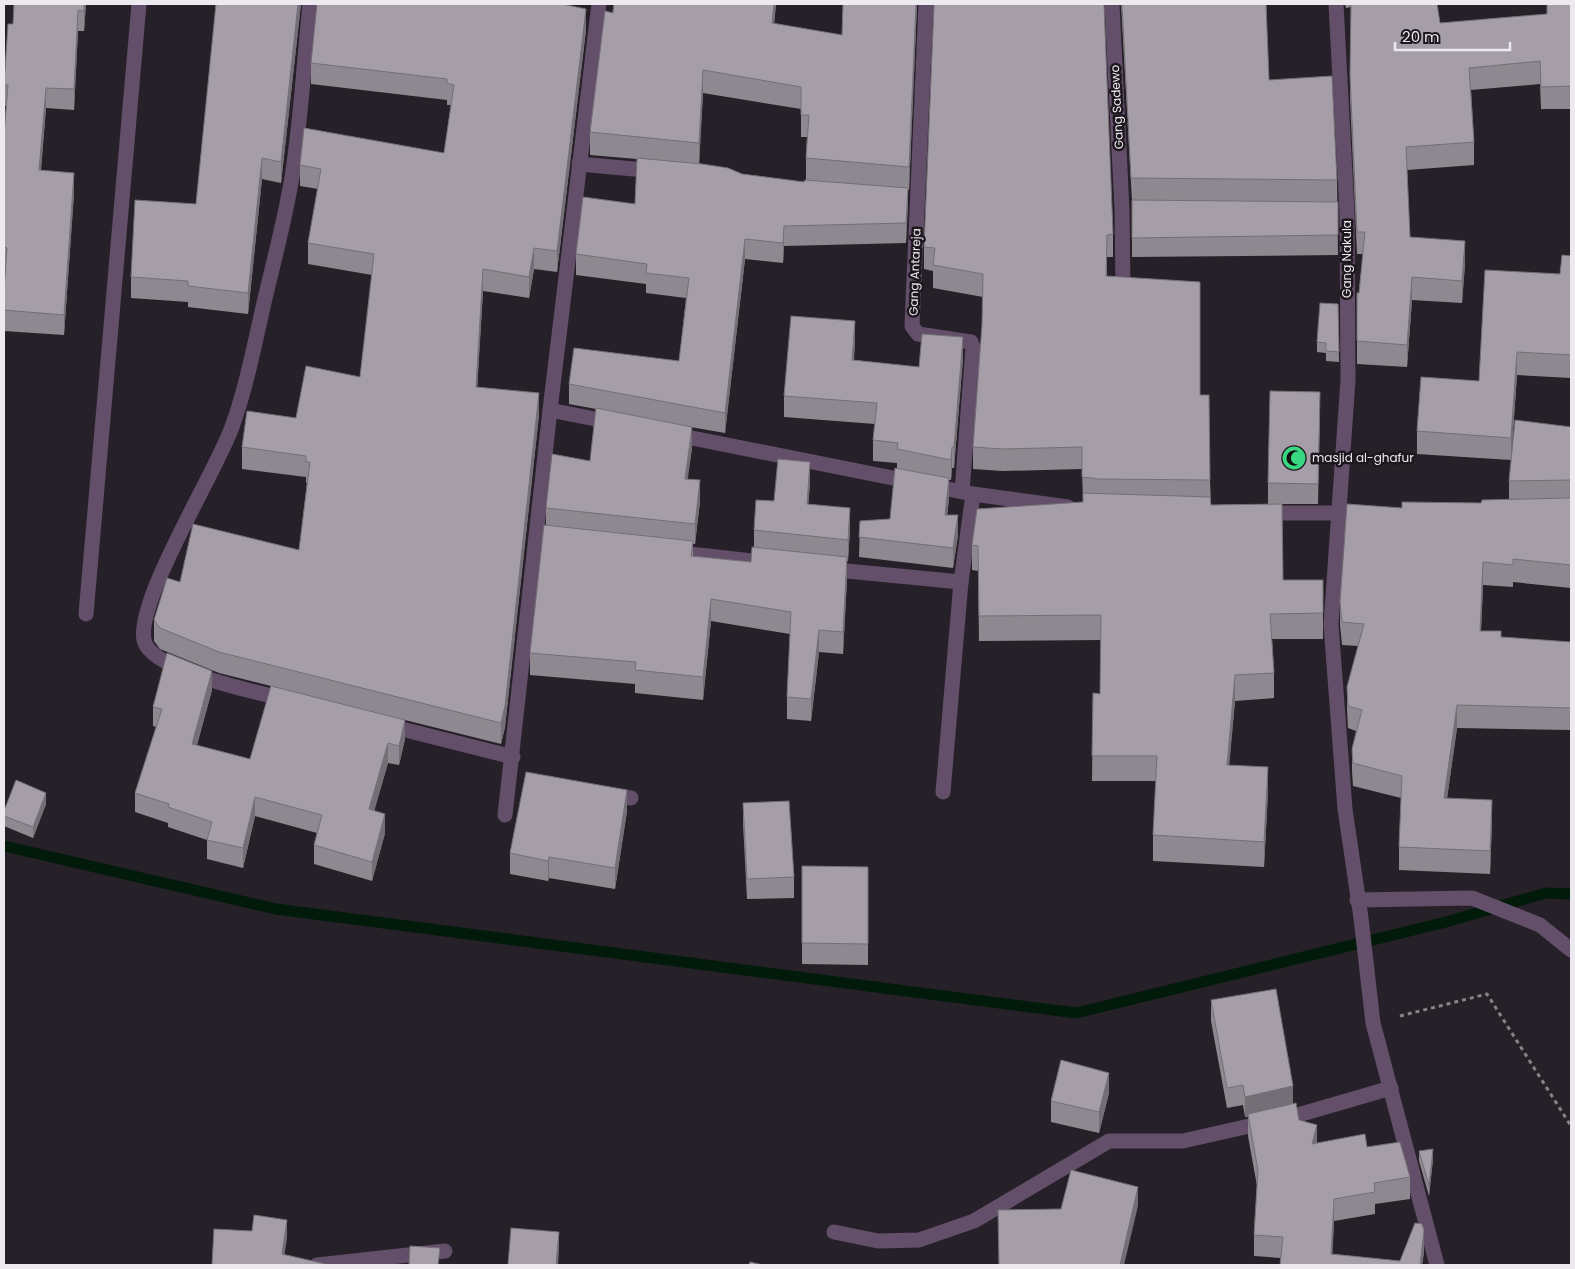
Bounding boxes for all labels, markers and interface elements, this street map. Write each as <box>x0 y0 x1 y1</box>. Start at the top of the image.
scale bar <box>1395 20 1510 52</box>
text: 20 m <box>1402 26 1440 47</box>
street label: Gang Sadewo <box>1106 64 1127 150</box>
street label: Gang Nakula <box>1338 220 1355 298</box>
street label: Gang Antareja <box>904 228 925 316</box>
mosque icon: masjid al-ghafur <box>1281 445 1307 471</box>
place label: masjid al-ghafur <box>1312 449 1414 466</box>

